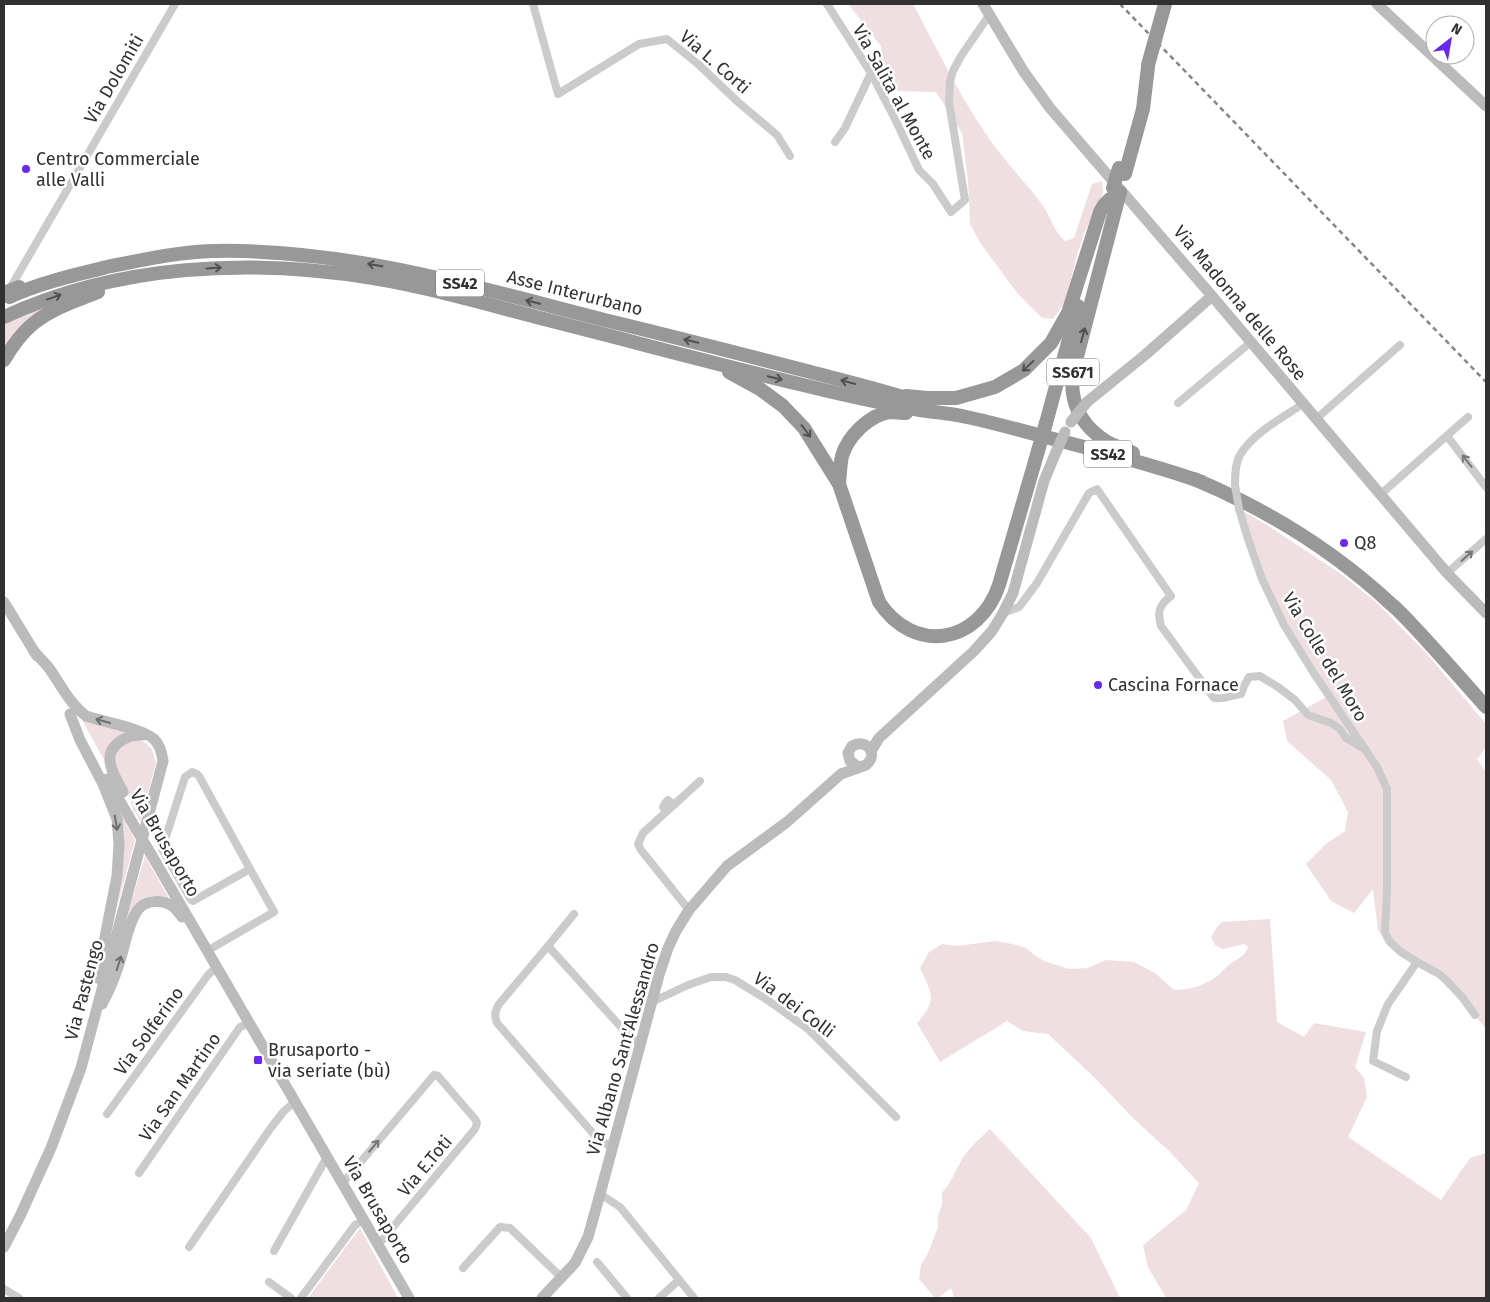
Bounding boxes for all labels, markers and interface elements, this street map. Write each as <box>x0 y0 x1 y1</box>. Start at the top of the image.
north arrow <box>1425 15 1475 65</box>
text: N <box>1448 20 1465 39</box>
street label: Via Salita al Monte <box>848 21 940 163</box>
street label: Via L. Corti <box>675 25 755 99</box>
street label: Via Dolomiti <box>80 30 148 128</box>
place label: Centro Commerciale alle Valli <box>36 148 200 191</box>
marker: Centro Commerciale alle Valli <box>20 163 32 175</box>
street label: Via Madonna delle Rose <box>1169 221 1311 385</box>
one-way arrow <box>367 260 383 270</box>
one-way arrow <box>205 264 221 273</box>
street label: Asse Interurbano <box>505 265 645 321</box>
road number: SS42 <box>436 270 484 296</box>
one-way arrow <box>46 292 61 301</box>
one-way arrow <box>526 297 542 306</box>
one-way arrow <box>1078 328 1088 344</box>
one-way arrow <box>683 336 699 345</box>
road number: SS671 <box>1047 358 1099 386</box>
one-way arrow <box>1022 360 1035 371</box>
one-way arrow <box>766 374 782 383</box>
one-way arrow <box>841 377 857 386</box>
one-way arrow <box>801 424 811 438</box>
road number: SS42 <box>1084 440 1132 468</box>
one-way arrow <box>1461 455 1472 468</box>
place label: Q8 <box>1354 532 1376 554</box>
marker: Q8 <box>1338 537 1350 549</box>
one-way arrow <box>1460 550 1473 562</box>
street label: Via Colle del Moro <box>1278 588 1372 726</box>
place label: Cascina Fornace <box>1108 674 1239 696</box>
marker: Cascina Fornace <box>1092 679 1104 691</box>
one-way arrow <box>95 716 111 726</box>
street label: Via Brusaporto <box>125 785 205 901</box>
one-way arrow <box>112 815 122 831</box>
street label: Via Pastengo <box>60 937 108 1043</box>
street label: Via Albano Sant'Alessandro <box>582 940 664 1158</box>
one-way arrow <box>115 956 124 972</box>
street label: Via dei Colli <box>749 967 839 1043</box>
street label: Via Solferino <box>110 982 188 1080</box>
street label: Via San Martino <box>134 1028 226 1146</box>
place label: Brusaporto - via seriate (bù) <box>268 1039 390 1082</box>
marker: Brusaporto - via seriate (bù) <box>252 1054 264 1066</box>
street label: Via E.Toti <box>393 1131 457 1201</box>
one-way arrow <box>368 1140 380 1153</box>
street label: Via Brusaporto <box>338 1152 418 1268</box>

